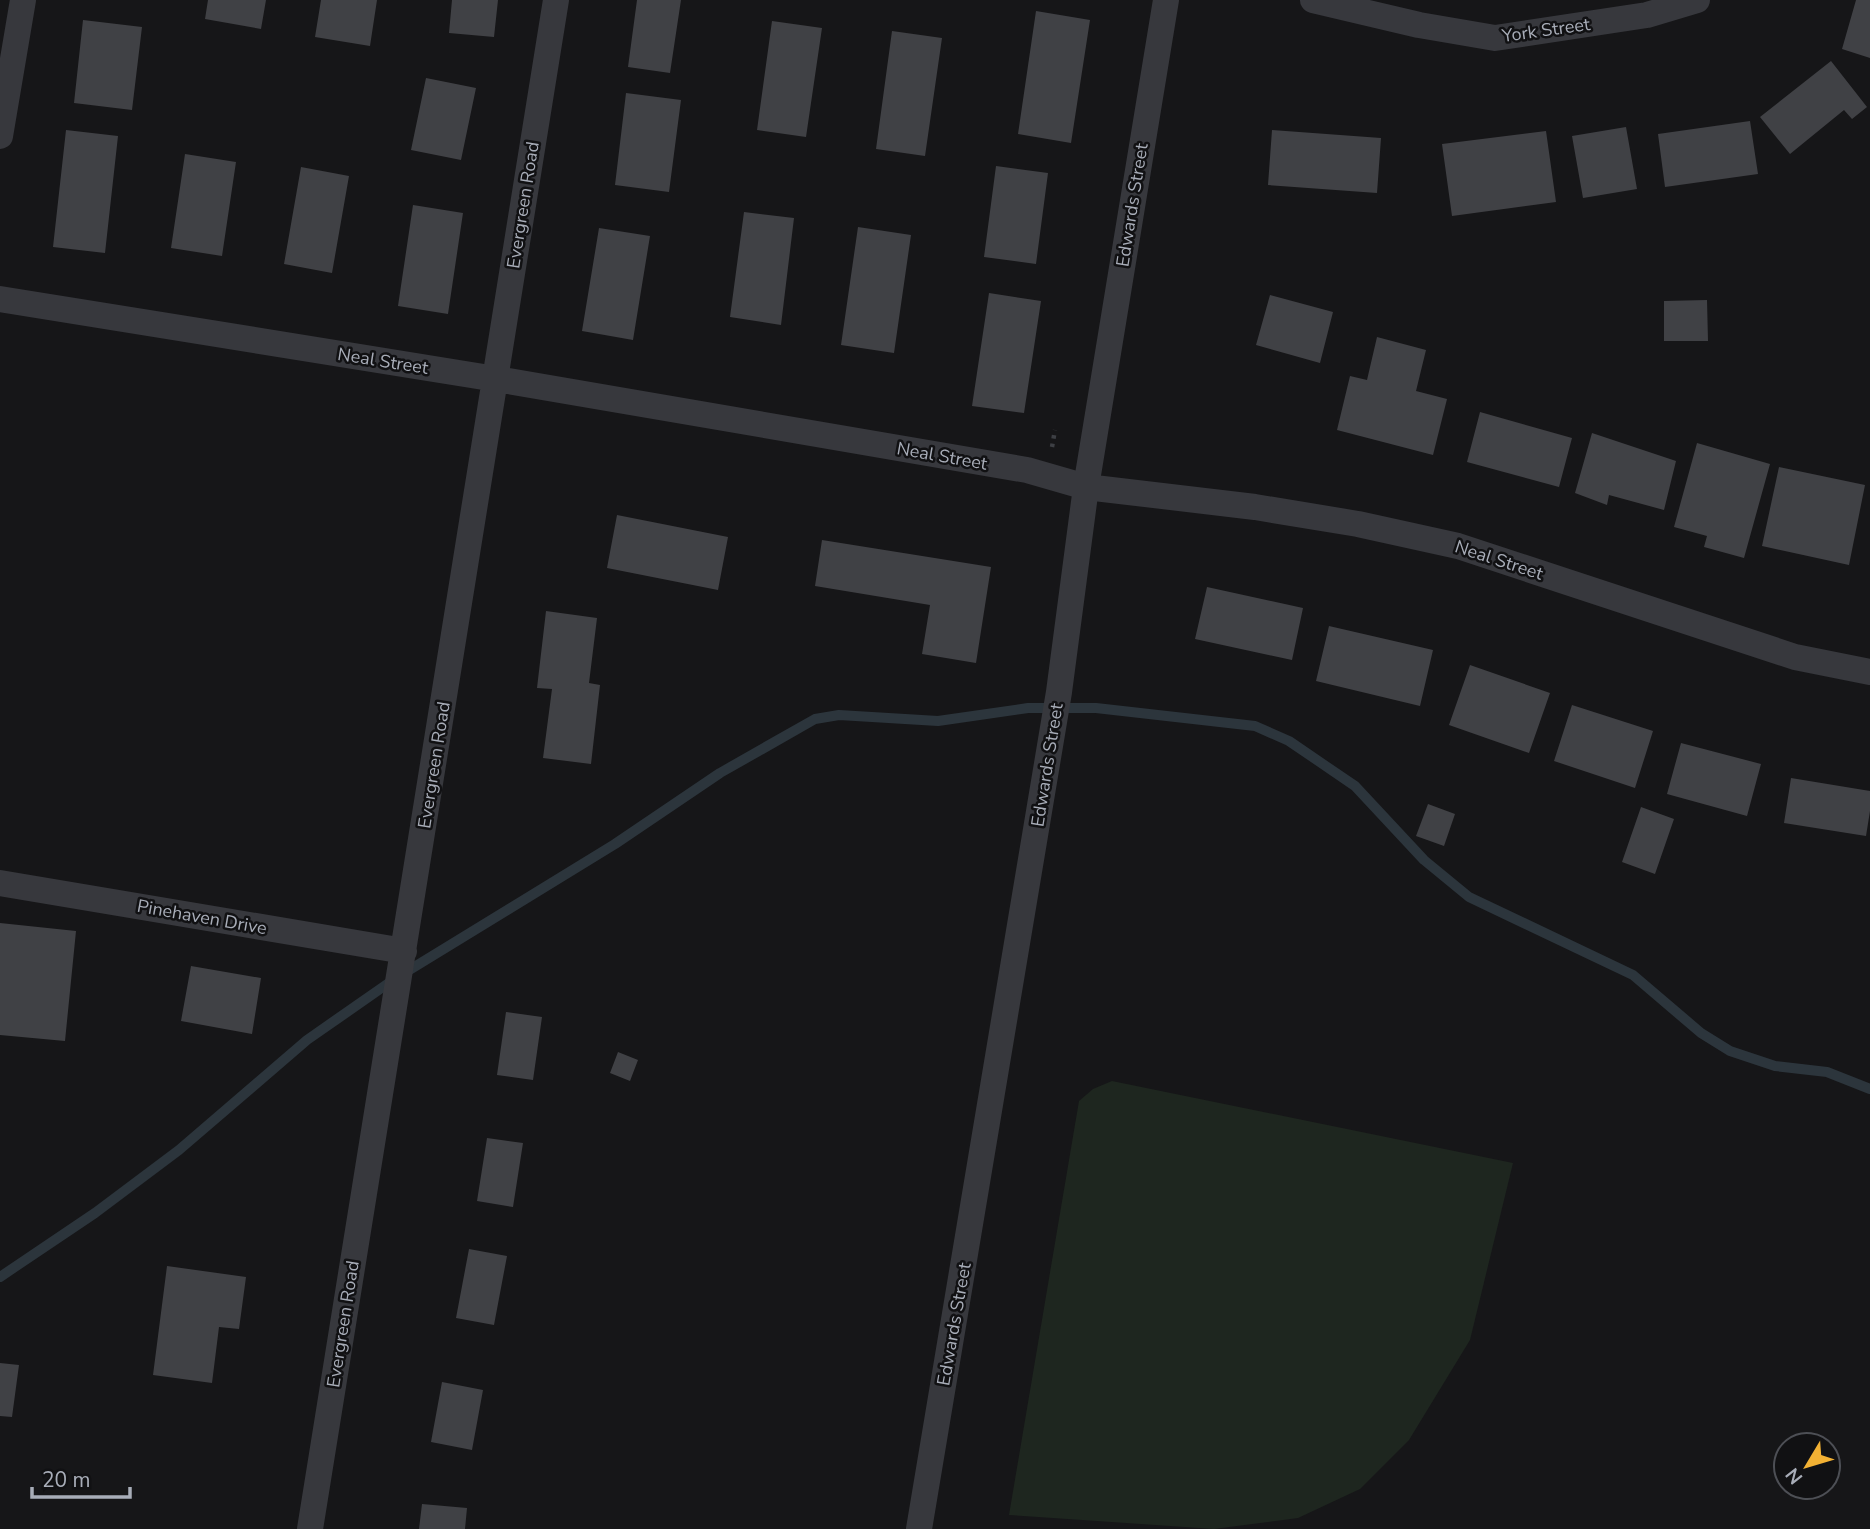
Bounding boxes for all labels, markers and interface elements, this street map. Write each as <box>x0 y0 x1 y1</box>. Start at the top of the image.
street label: York Street <box>1500 12 1592 48</box>
street label: Evergreen Road <box>501 140 545 270</box>
street label: Edwards Street <box>1110 141 1154 268</box>
street label: Neal Street <box>336 342 431 380</box>
street label: Neal Street <box>895 436 990 476</box>
street label: Neal Street <box>1452 534 1547 586</box>
street label: Evergreen Road <box>412 700 456 830</box>
street label: Edwards Street <box>1025 701 1069 828</box>
street label: Pinehaven Drive <box>135 894 269 940</box>
street label: Evergreen Road <box>321 1259 365 1389</box>
street label: Edwards Street <box>931 1260 977 1387</box>
north arrow <box>1772 1431 1842 1501</box>
scale bar <box>32 1456 130 1500</box>
text: N <box>1780 1462 1809 1489</box>
text: 20 m <box>42 1466 91 1494</box>

